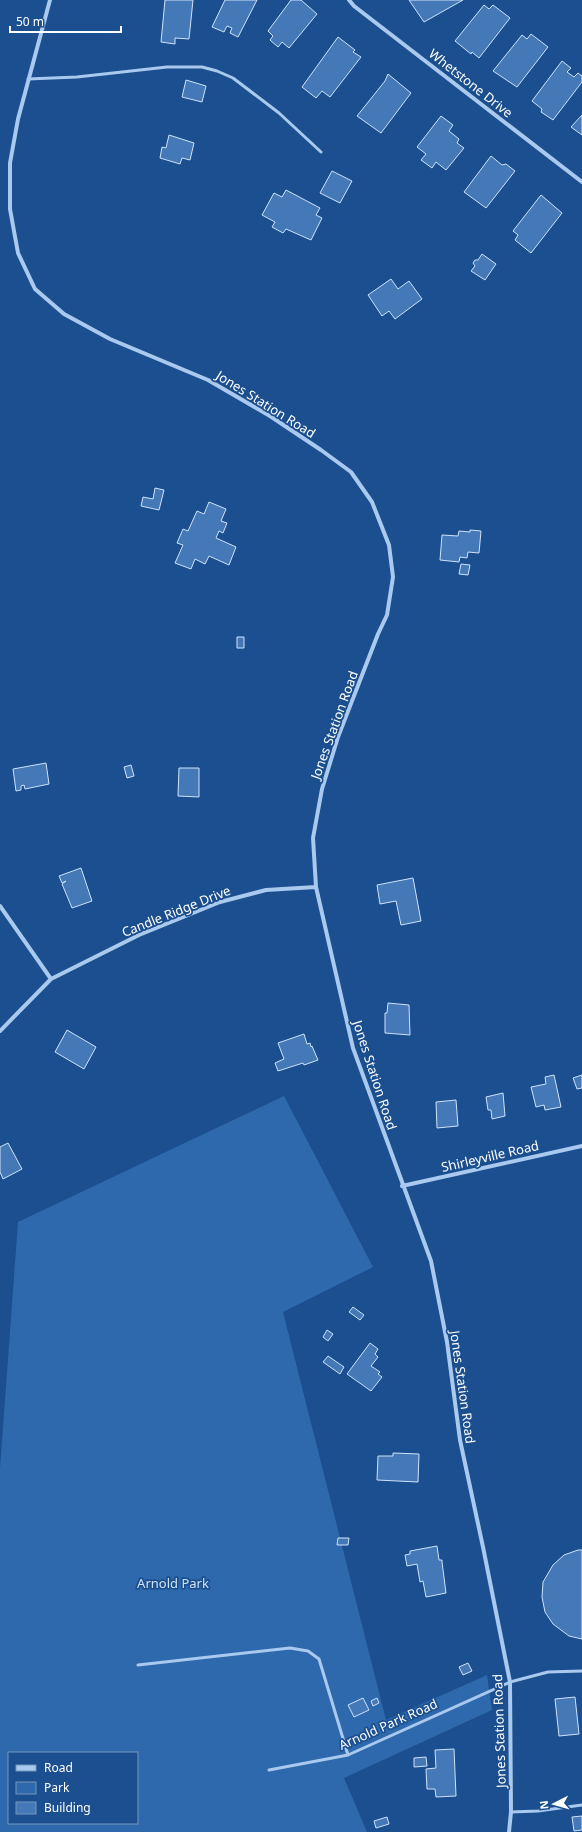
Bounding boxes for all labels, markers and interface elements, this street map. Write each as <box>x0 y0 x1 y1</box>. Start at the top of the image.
scale bar <box>10 8 121 34</box>
text: 50 m <box>16 13 44 30</box>
street label: Whetstone Drive <box>425 45 517 121</box>
street label: Jones Station Road <box>211 365 319 442</box>
street label: Jones Station Road <box>305 668 362 784</box>
street label: Candle Ridge Drive <box>119 881 233 941</box>
street label: Jones Station Road <box>348 1016 401 1132</box>
street label: Shirleyville Road <box>439 1136 541 1176</box>
street label: Jones Station Road <box>446 1327 480 1445</box>
park label: Arnold Park <box>137 1574 209 1592</box>
street label: Jones Station Road <box>488 1674 510 1790</box>
street label: Arnold Park Road <box>336 1694 440 1754</box>
legend <box>8 1752 138 1824</box>
text: Road <box>44 1759 73 1776</box>
text: Park <box>44 1779 70 1796</box>
north arrow <box>534 1784 574 1824</box>
text: Building <box>44 1799 91 1816</box>
text: N <box>536 1800 551 1810</box>

